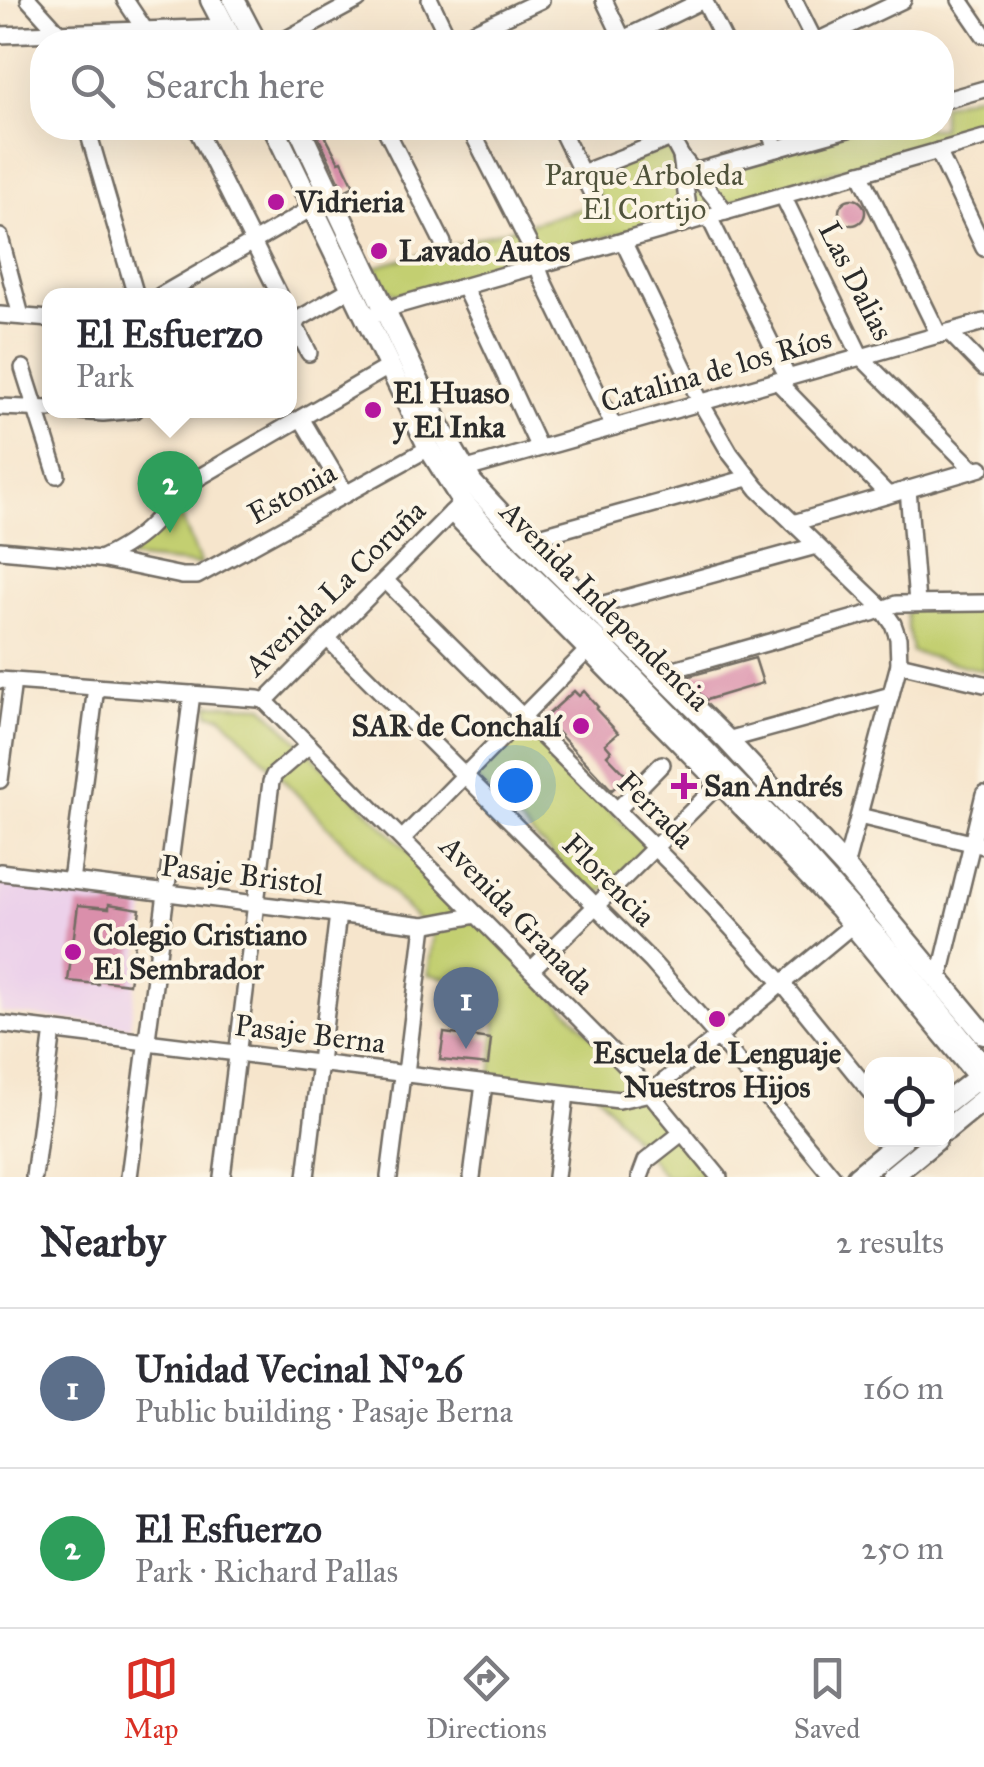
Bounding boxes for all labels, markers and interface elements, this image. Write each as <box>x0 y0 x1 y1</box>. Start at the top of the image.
search box <box>30 30 954 140</box>
icon: search <box>65 58 120 113</box>
text: Search here <box>145 62 325 108</box>
park label: Parque Arboleda El Cortijo <box>544 157 744 227</box>
place label: Vidrieria <box>295 184 405 220</box>
marker: Vidrieria <box>265 191 287 213</box>
street label: Las Dalias <box>811 216 901 346</box>
place label: Lavado Autos <box>399 233 570 269</box>
marker: Lavado Autos <box>368 240 390 262</box>
popup <box>42 288 297 418</box>
text: El Esfuerzo <box>76 311 263 357</box>
street label: Catalina de los Ríos <box>596 320 836 420</box>
text: Park <box>76 357 134 396</box>
place label: El Huaso y El Inka <box>392 375 510 445</box>
marker: El Huaso y El Inka <box>362 399 384 421</box>
pin: 2 <box>138 450 202 533</box>
street label: Estonia <box>241 454 343 532</box>
street label: Avenida La Coruña <box>236 492 433 685</box>
street label: Avenida Independencia <box>491 492 718 719</box>
place label: SAR de Conchalí <box>352 708 563 744</box>
marker: SAR de Conchalí <box>570 715 592 737</box>
your location <box>490 760 541 811</box>
street label: Ferrada <box>610 764 702 856</box>
place label: San Andrés <box>704 768 843 804</box>
marker: San Andrés <box>673 775 695 797</box>
street label: Florencia <box>555 826 663 934</box>
street label: Avenida Granada <box>431 827 602 1002</box>
street label: Pasaje Bristol <box>159 847 326 903</box>
place label: Colegio Cristiano El Sembrador <box>93 917 307 987</box>
marker: Colegio Cristiano El Sembrador <box>62 941 84 963</box>
pin: 1 <box>434 966 498 1049</box>
street label: Pasaje Berna <box>233 1007 388 1061</box>
marker: Escuela de Lenguaje Nuestros Hijos <box>706 1008 728 1030</box>
place label: Escuela de Lenguaje Nuestros Hijos <box>593 1035 842 1105</box>
map controls <box>864 1057 954 1147</box>
button: locate <box>864 1057 954 1147</box>
text: Nearby <box>40 1216 165 1268</box>
text: 2 results <box>836 1223 944 1262</box>
text: Unidad Vecinal Nº26 <box>135 1346 463 1392</box>
text: 1 <box>66 1369 79 1408</box>
text: 160 m <box>863 1369 944 1408</box>
text: Public building · Pasaje Berna <box>135 1392 513 1431</box>
text: El Esfuerzo <box>135 1506 322 1552</box>
text: 2 <box>65 1529 80 1568</box>
text: 250 m <box>861 1529 944 1568</box>
text: Park · Richard Pallas <box>135 1552 398 1591</box>
tab: Map <box>124 1651 179 1746</box>
tab: Directions <box>426 1651 547 1746</box>
tab: Saved <box>794 1651 860 1746</box>

